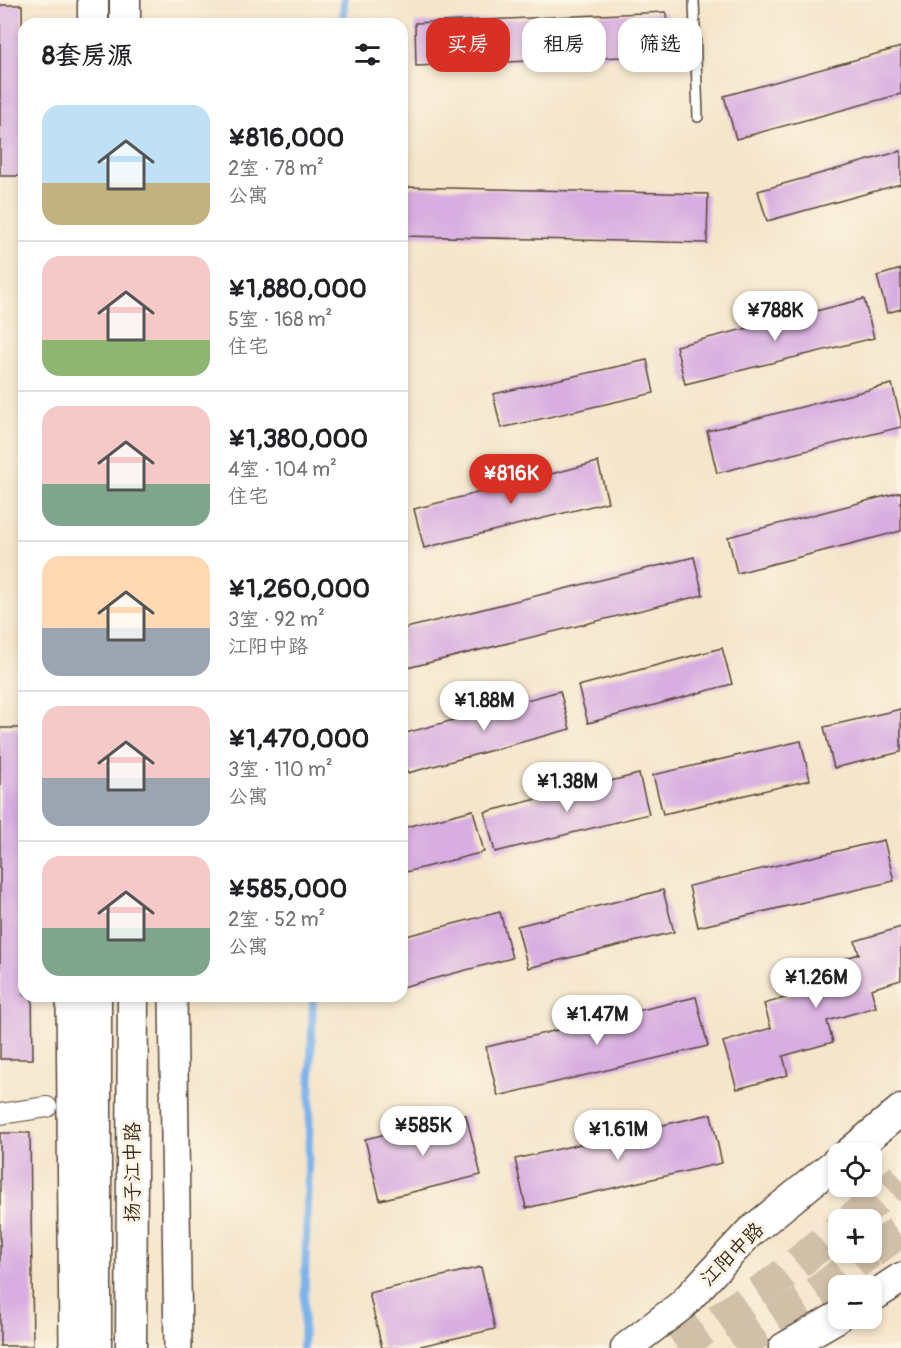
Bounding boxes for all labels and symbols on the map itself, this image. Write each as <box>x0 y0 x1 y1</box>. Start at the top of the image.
pin: ¥788K <box>733 291 817 342</box>
pin: ¥816K <box>469 454 553 505</box>
pin: ¥1.88M <box>435 681 533 732</box>
pin: ¥1.38M <box>518 762 616 813</box>
pin: ¥1.26M <box>767 958 865 1009</box>
pin: ¥1.47M <box>548 995 646 1046</box>
pin: ¥585K <box>381 1106 465 1157</box>
pin: ¥1.61M <box>569 1110 667 1161</box>
street label: 扬子江中路 <box>120 1121 145 1222</box>
street label: 江阳中路 <box>695 1216 770 1291</box>

